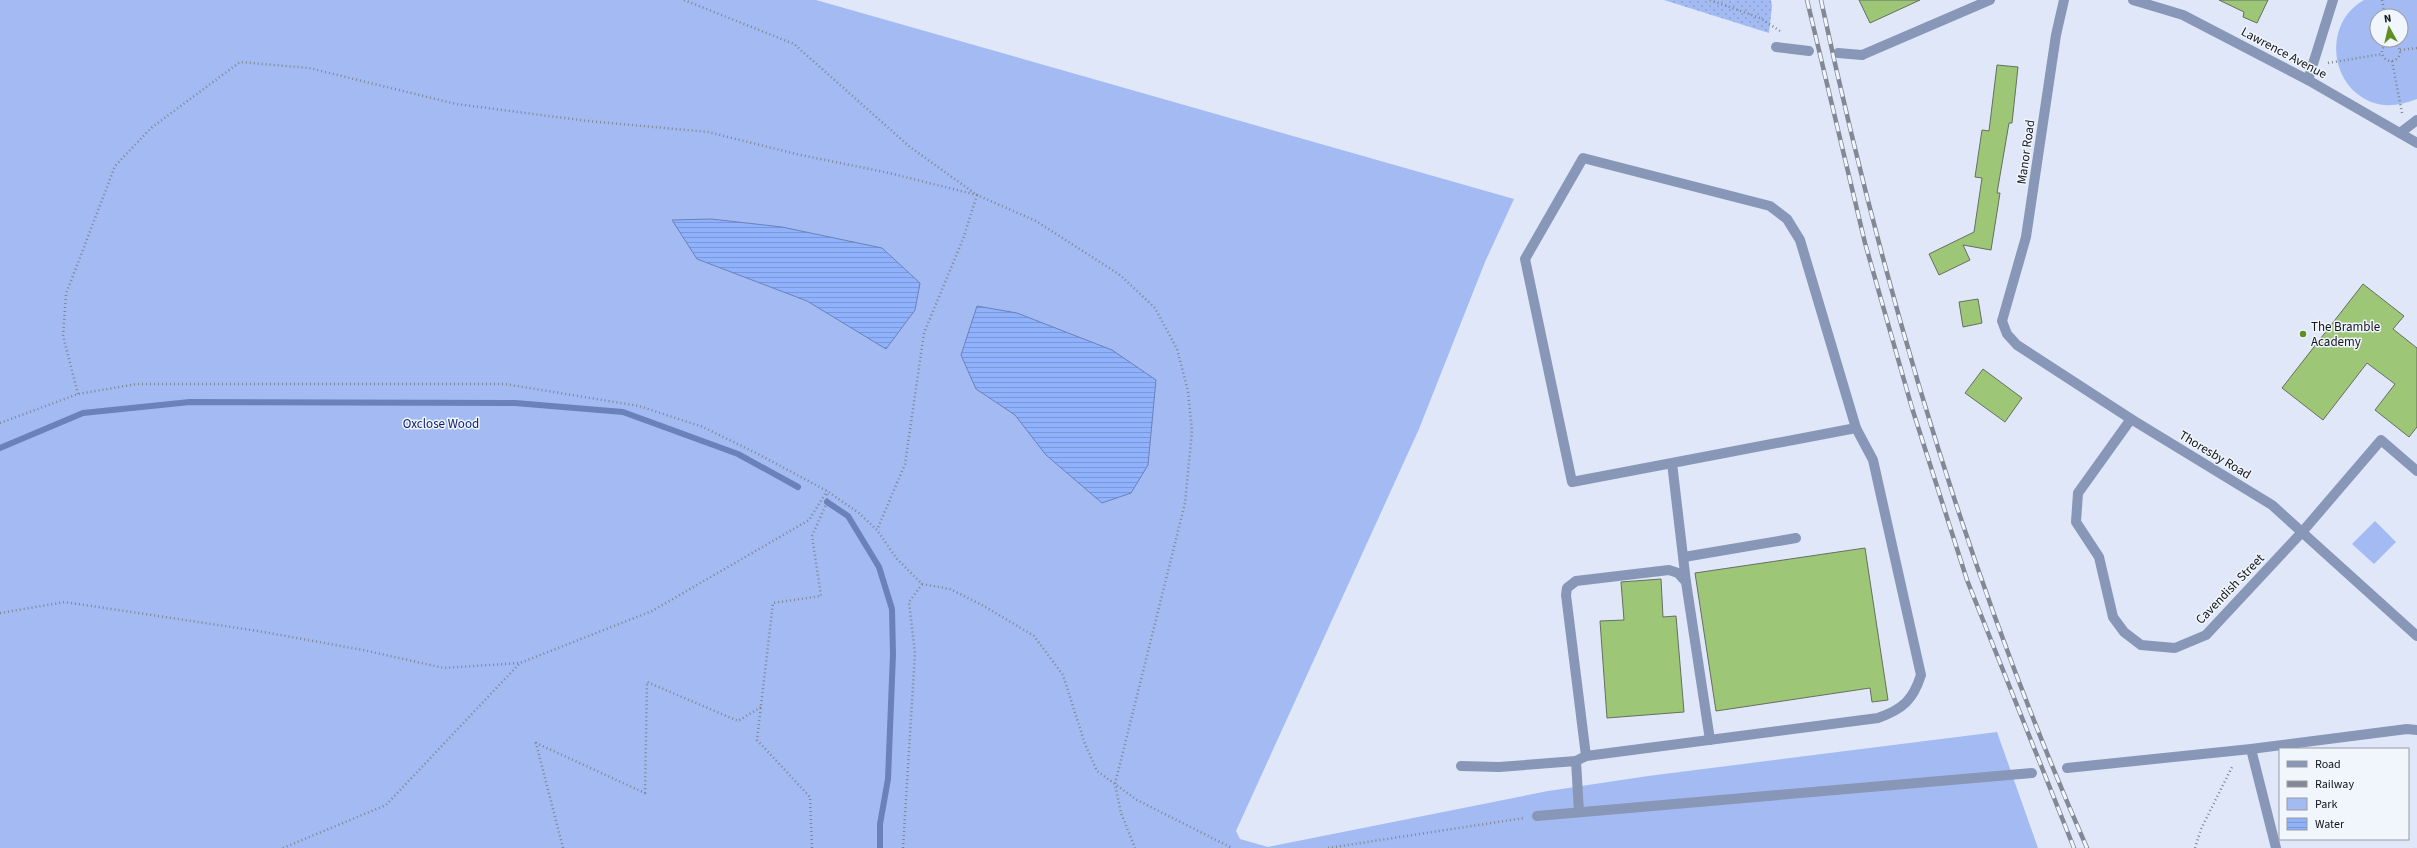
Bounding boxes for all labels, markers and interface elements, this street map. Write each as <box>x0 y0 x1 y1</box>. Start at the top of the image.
north arrow <box>2369 8 2409 48</box>
text: N <box>2383 11 2392 27</box>
street label: Lawrence Avenue <box>2238 23 2330 83</box>
street label: Manor Road <box>2013 118 2039 186</box>
place label: The Bramble Academy <box>2311 318 2380 351</box>
marker: The Bramble Academy <box>2298 329 2308 339</box>
park label: Oxclose Wood <box>403 415 479 433</box>
street label: Thoresby Road <box>2176 426 2254 484</box>
street label: Cavendish Street <box>2192 549 2269 628</box>
legend <box>2279 748 2409 840</box>
text: Road <box>2315 756 2341 773</box>
text: Railway <box>2315 776 2354 793</box>
text: Park <box>2315 796 2337 813</box>
text: Water <box>2315 816 2345 833</box>

